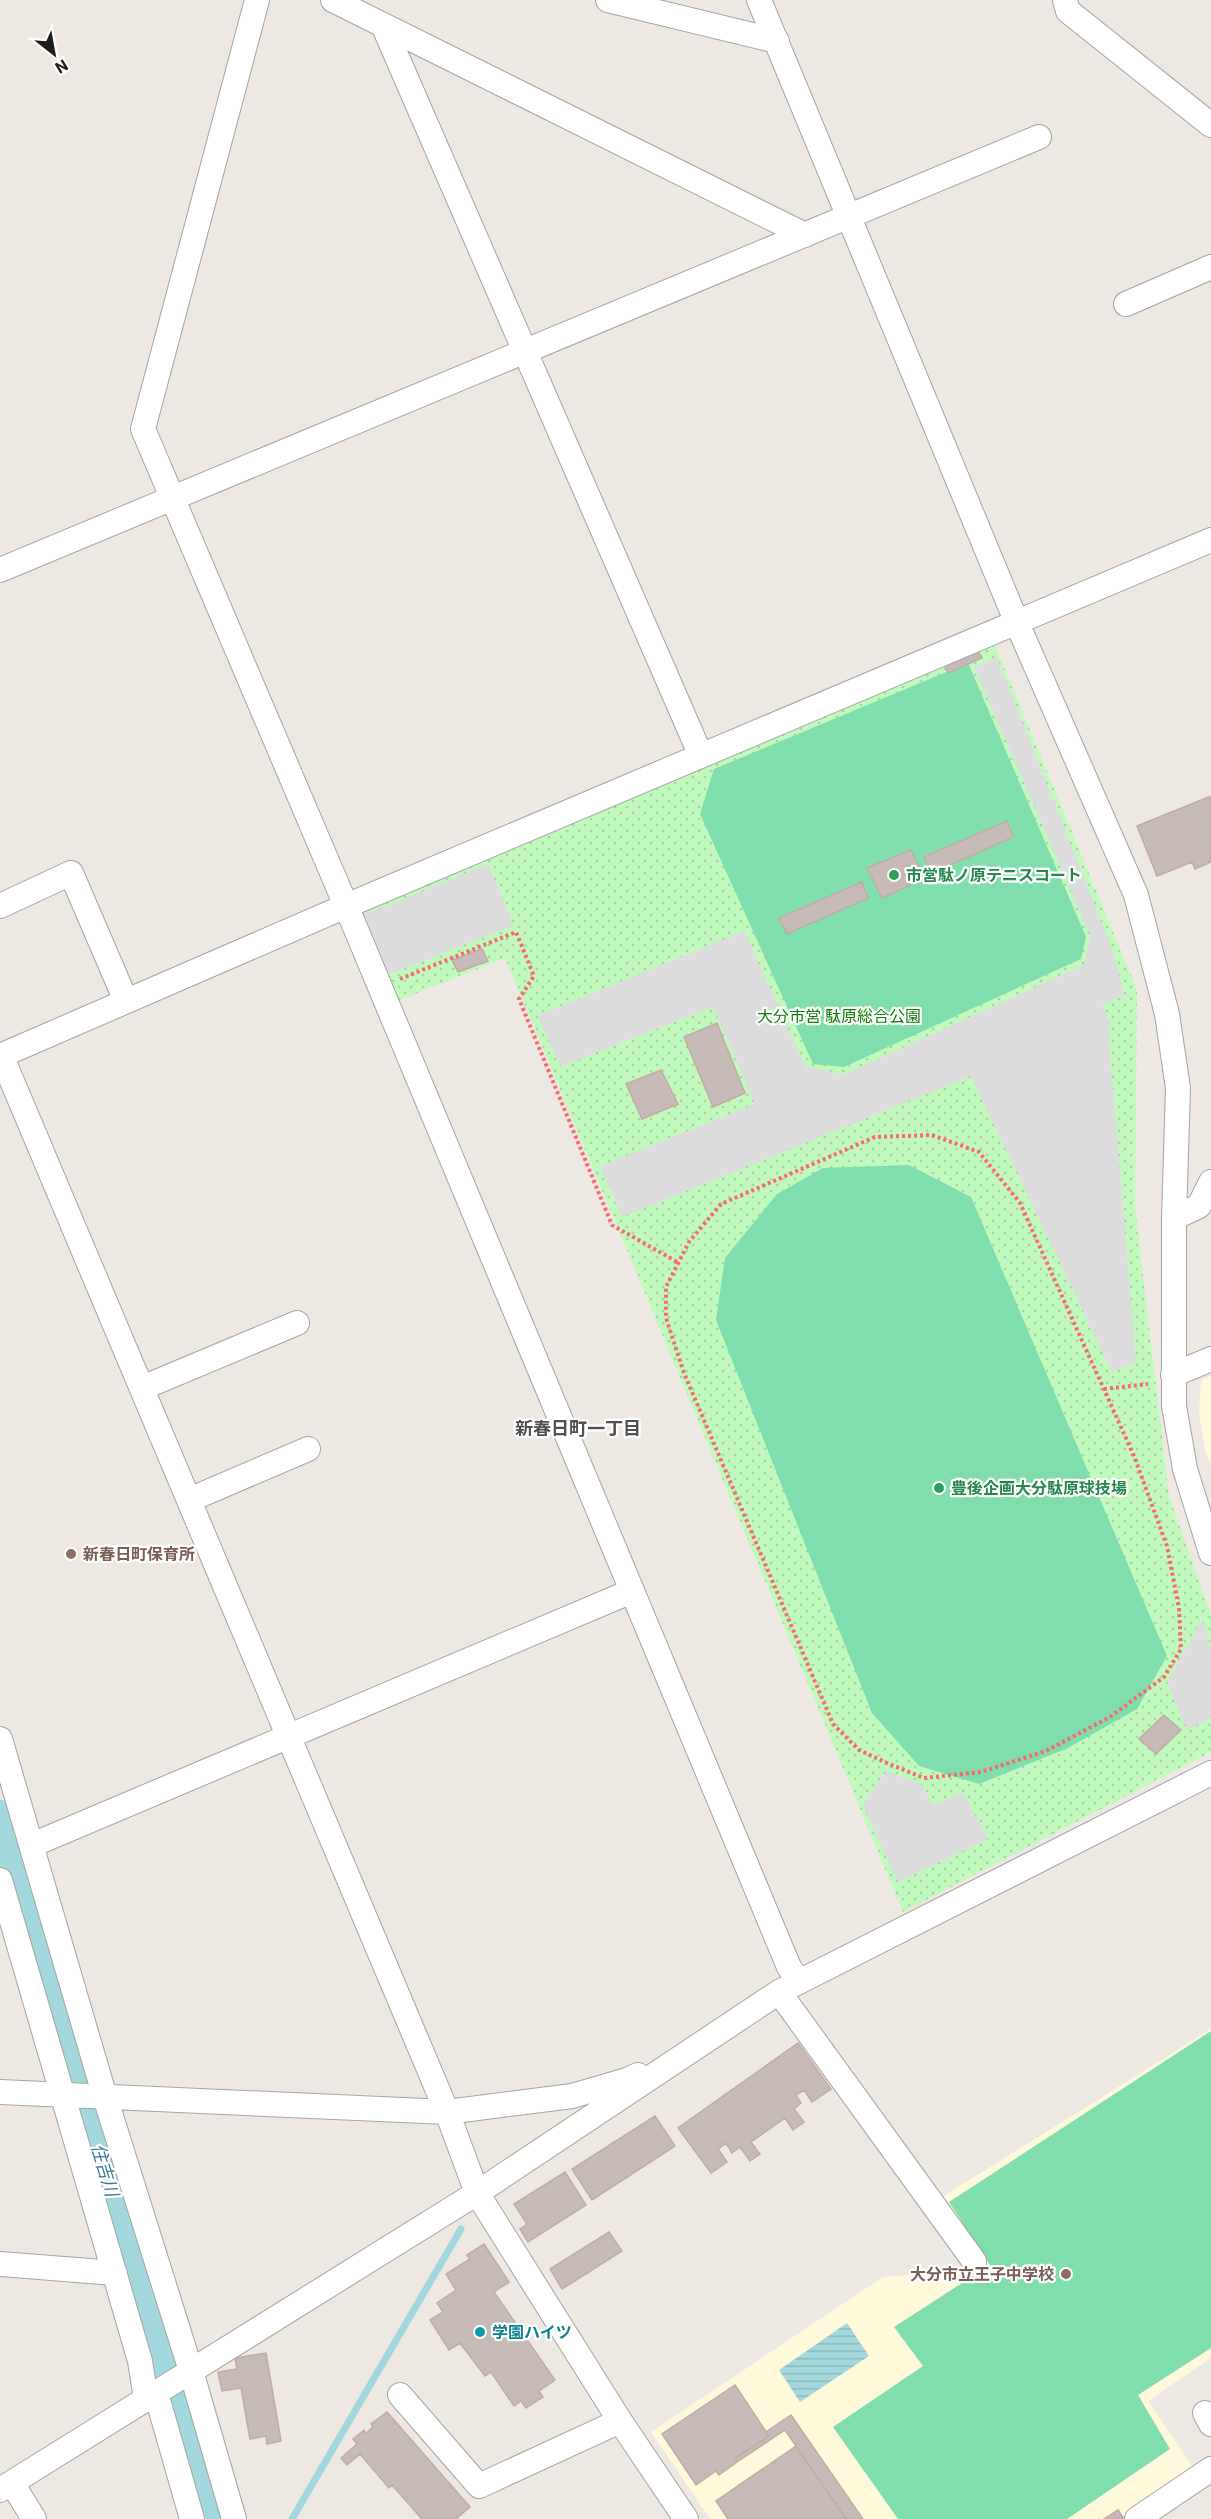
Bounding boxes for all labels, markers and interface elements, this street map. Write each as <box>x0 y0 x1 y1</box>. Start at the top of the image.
north arrow <box>24 24 84 84</box>
text: N <box>52 55 71 77</box>
place label: 市営駄ノ原テニスコート <box>906 866 1082 885</box>
marker: 市営駄ノ原テニスコート <box>887 868 901 882</box>
park label: 大分市営 駄原総合公園 <box>757 1007 921 1026</box>
district label: 新春日町一丁目 <box>515 1418 641 1439</box>
place label: 豊後企画大分駄原球技場 <box>951 1479 1127 1498</box>
marker: 豊後企画大分駄原球技場 <box>932 1481 946 1495</box>
place label: 新春日町保育所 <box>83 1545 195 1564</box>
marker: 新春日町保育所 <box>64 1547 78 1561</box>
water label: 住吉川 <box>87 2141 124 2201</box>
place label: 大分市立王子中学校 <box>910 2265 1054 2284</box>
marker: 大分市立王子中学校 <box>1059 2267 1073 2281</box>
place label: 学園ハイツ <box>492 2323 572 2342</box>
marker: 学園ハイツ <box>473 2325 487 2339</box>

